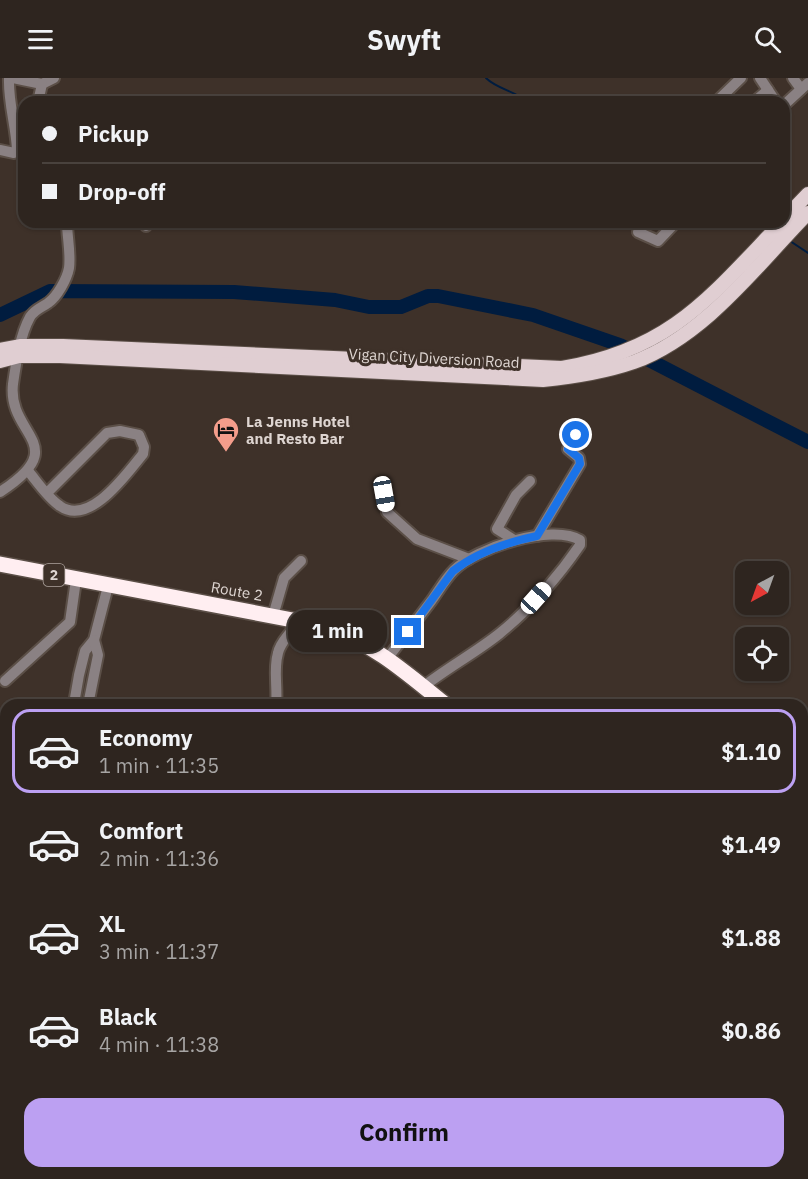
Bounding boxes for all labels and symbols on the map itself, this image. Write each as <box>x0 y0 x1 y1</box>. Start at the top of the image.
street label: Vigan City Diversion Road <box>348 344 520 372</box>
place label: La Jenns Hotel and Resto Bar <box>246 412 350 448</box>
hotel icon: La Jenns Hotel and Resto Bar <box>211 415 241 453</box>
route start <box>562 421 589 448</box>
car <box>372 475 396 513</box>
north arrow <box>735 561 789 615</box>
road number: 2 <box>44 564 64 586</box>
street label: Route 2 <box>210 577 264 605</box>
car <box>517 579 555 617</box>
callout: 1 min <box>288 611 387 653</box>
route end <box>394 618 421 645</box>

